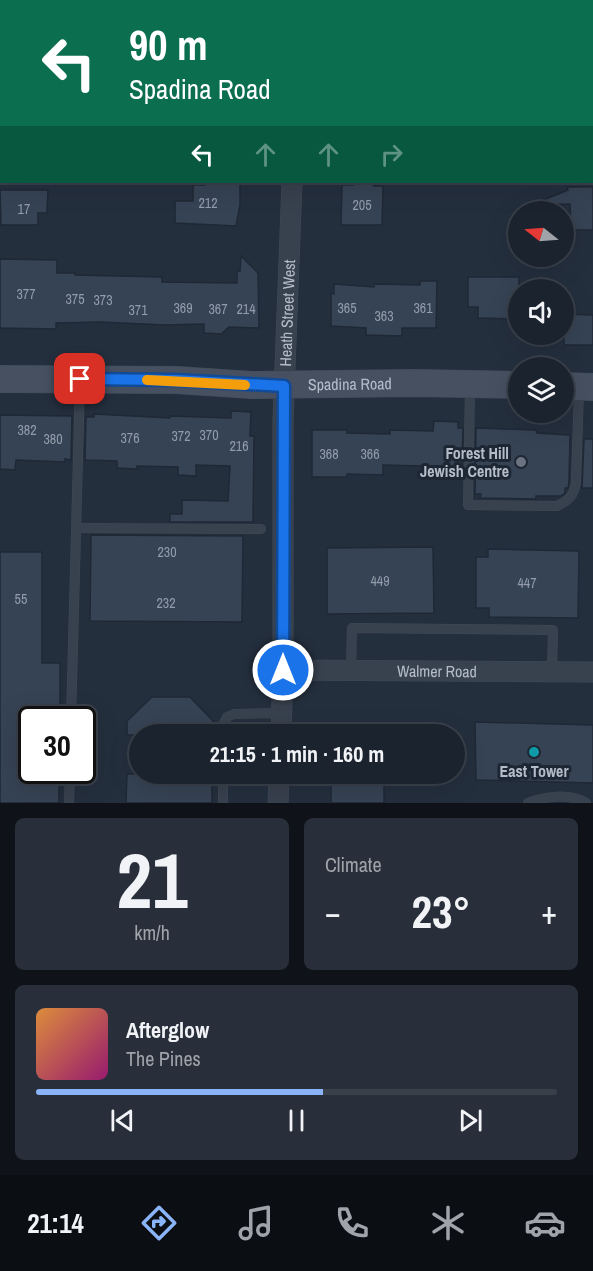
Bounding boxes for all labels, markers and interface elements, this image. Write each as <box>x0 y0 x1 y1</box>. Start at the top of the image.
text: 90 m <box>129 17 208 73</box>
icon: left <box>30 24 108 102</box>
text: Spadina Road <box>129 71 271 107</box>
icon: left <box>186 138 219 171</box>
icon: ahead <box>249 138 282 171</box>
icon: ahead <box>312 138 345 171</box>
icon: right <box>375 138 408 171</box>
house number: 212 <box>198 194 218 212</box>
house number: 205 <box>352 196 372 214</box>
house number: 17 <box>18 200 30 218</box>
north arrow <box>508 201 574 267</box>
map controls <box>508 201 574 423</box>
street label: Heath Street West <box>274 259 300 367</box>
button: sound <box>508 279 574 345</box>
house number: 377 <box>16 285 36 303</box>
house number: 375 <box>65 290 85 308</box>
house number: 373 <box>93 291 113 309</box>
house number: 369 <box>173 299 193 317</box>
house number: 365 <box>337 299 357 317</box>
house number: 361 <box>413 299 433 317</box>
house number: 367 <box>208 300 228 318</box>
house number: 214 <box>236 300 256 318</box>
house number: 371 <box>128 301 148 319</box>
house number: 363 <box>374 307 394 325</box>
pin <box>54 353 105 404</box>
button: layers <box>508 357 574 423</box>
icon: arrive <box>63 362 96 395</box>
street label: Spadina Road <box>308 372 392 395</box>
house number: 382 <box>17 421 37 439</box>
house number: 370 <box>199 426 219 444</box>
house number: 372 <box>171 427 191 445</box>
house number: 376 <box>120 429 140 447</box>
house number: 380 <box>43 430 63 448</box>
house number: 216 <box>229 437 249 455</box>
place label: Forest Hill Jewish Centre <box>420 442 509 482</box>
house number: 368 <box>319 445 339 463</box>
house number: 366 <box>360 445 380 463</box>
marker: Forest Hill Jewish Centre <box>514 455 528 469</box>
house number: 230 <box>157 543 177 561</box>
house number: 449 <box>370 572 390 590</box>
house number: 447 <box>517 574 537 592</box>
house number: 55 <box>15 590 27 608</box>
house number: 232 <box>156 594 176 612</box>
position arrow <box>251 638 315 702</box>
street label: Walmer Road <box>397 660 477 682</box>
speed limit sign: 30 <box>18 706 96 784</box>
text: 21:15 · 1 min · 160 m <box>210 739 384 769</box>
marker: East Tower <box>527 745 541 759</box>
place label: East Tower <box>499 760 569 782</box>
text: 21 <box>116 827 188 932</box>
text: Climate <box>325 851 382 878</box>
text: 23° <box>411 881 471 942</box>
text: − <box>325 890 341 934</box>
text: + <box>541 890 557 934</box>
text: km/h <box>134 919 170 946</box>
text: Afterglow <box>126 1015 209 1045</box>
text: The Pines <box>126 1045 201 1072</box>
icon: previous <box>106 1104 139 1137</box>
icon: pause <box>280 1104 313 1137</box>
icon: next <box>454 1104 487 1137</box>
icon: directions <box>138 1202 180 1244</box>
icon: music <box>235 1202 277 1244</box>
icon: phone <box>331 1202 373 1244</box>
icon: climate <box>427 1202 469 1244</box>
icon: car <box>524 1202 566 1244</box>
text: 21:14 <box>27 1205 84 1241</box>

